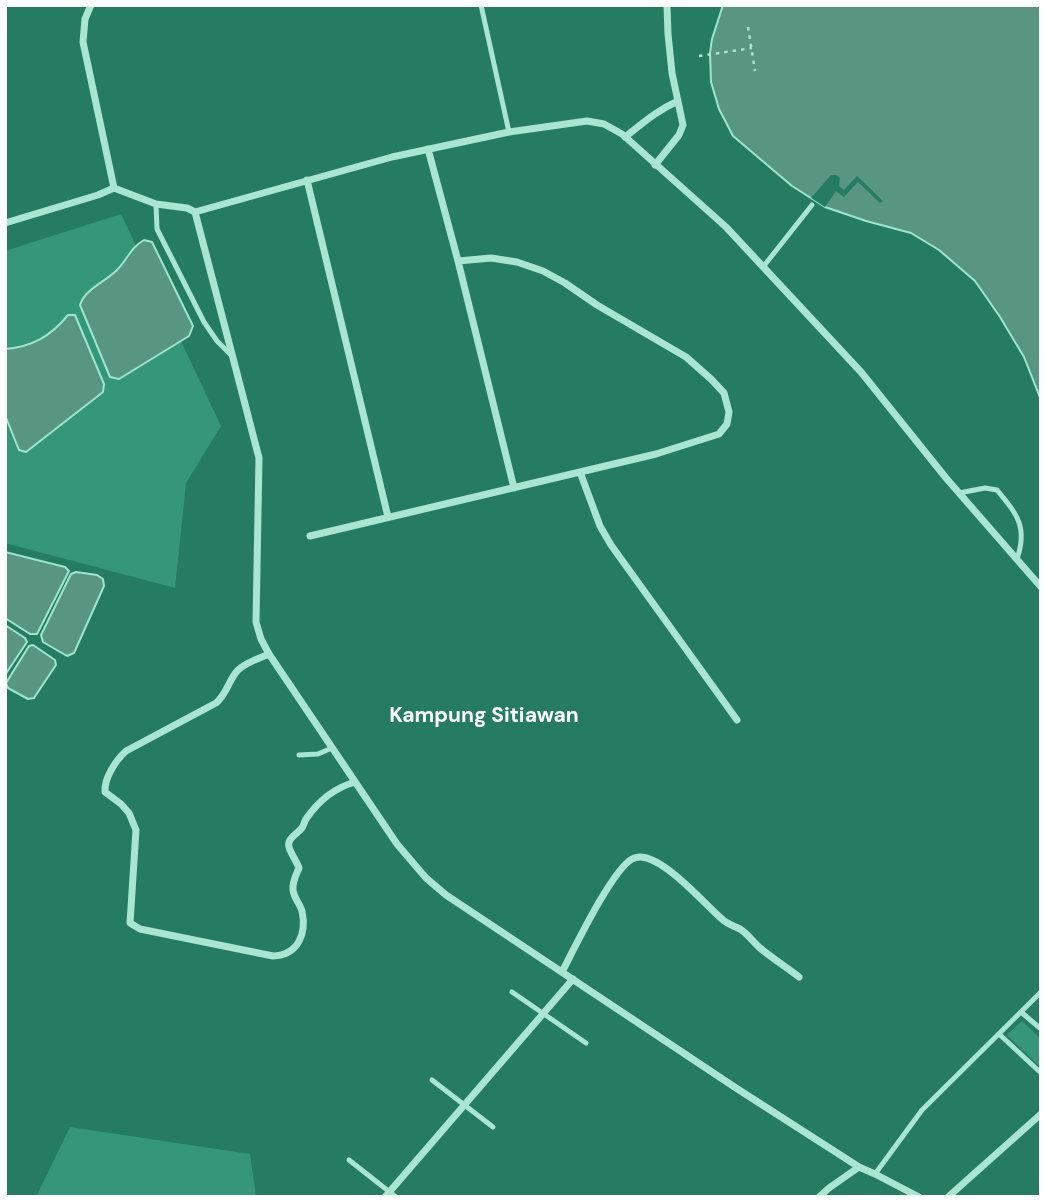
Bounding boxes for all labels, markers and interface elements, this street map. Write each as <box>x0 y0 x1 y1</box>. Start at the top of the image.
district label: Kampung Sitiawan <box>389 703 579 729</box>

